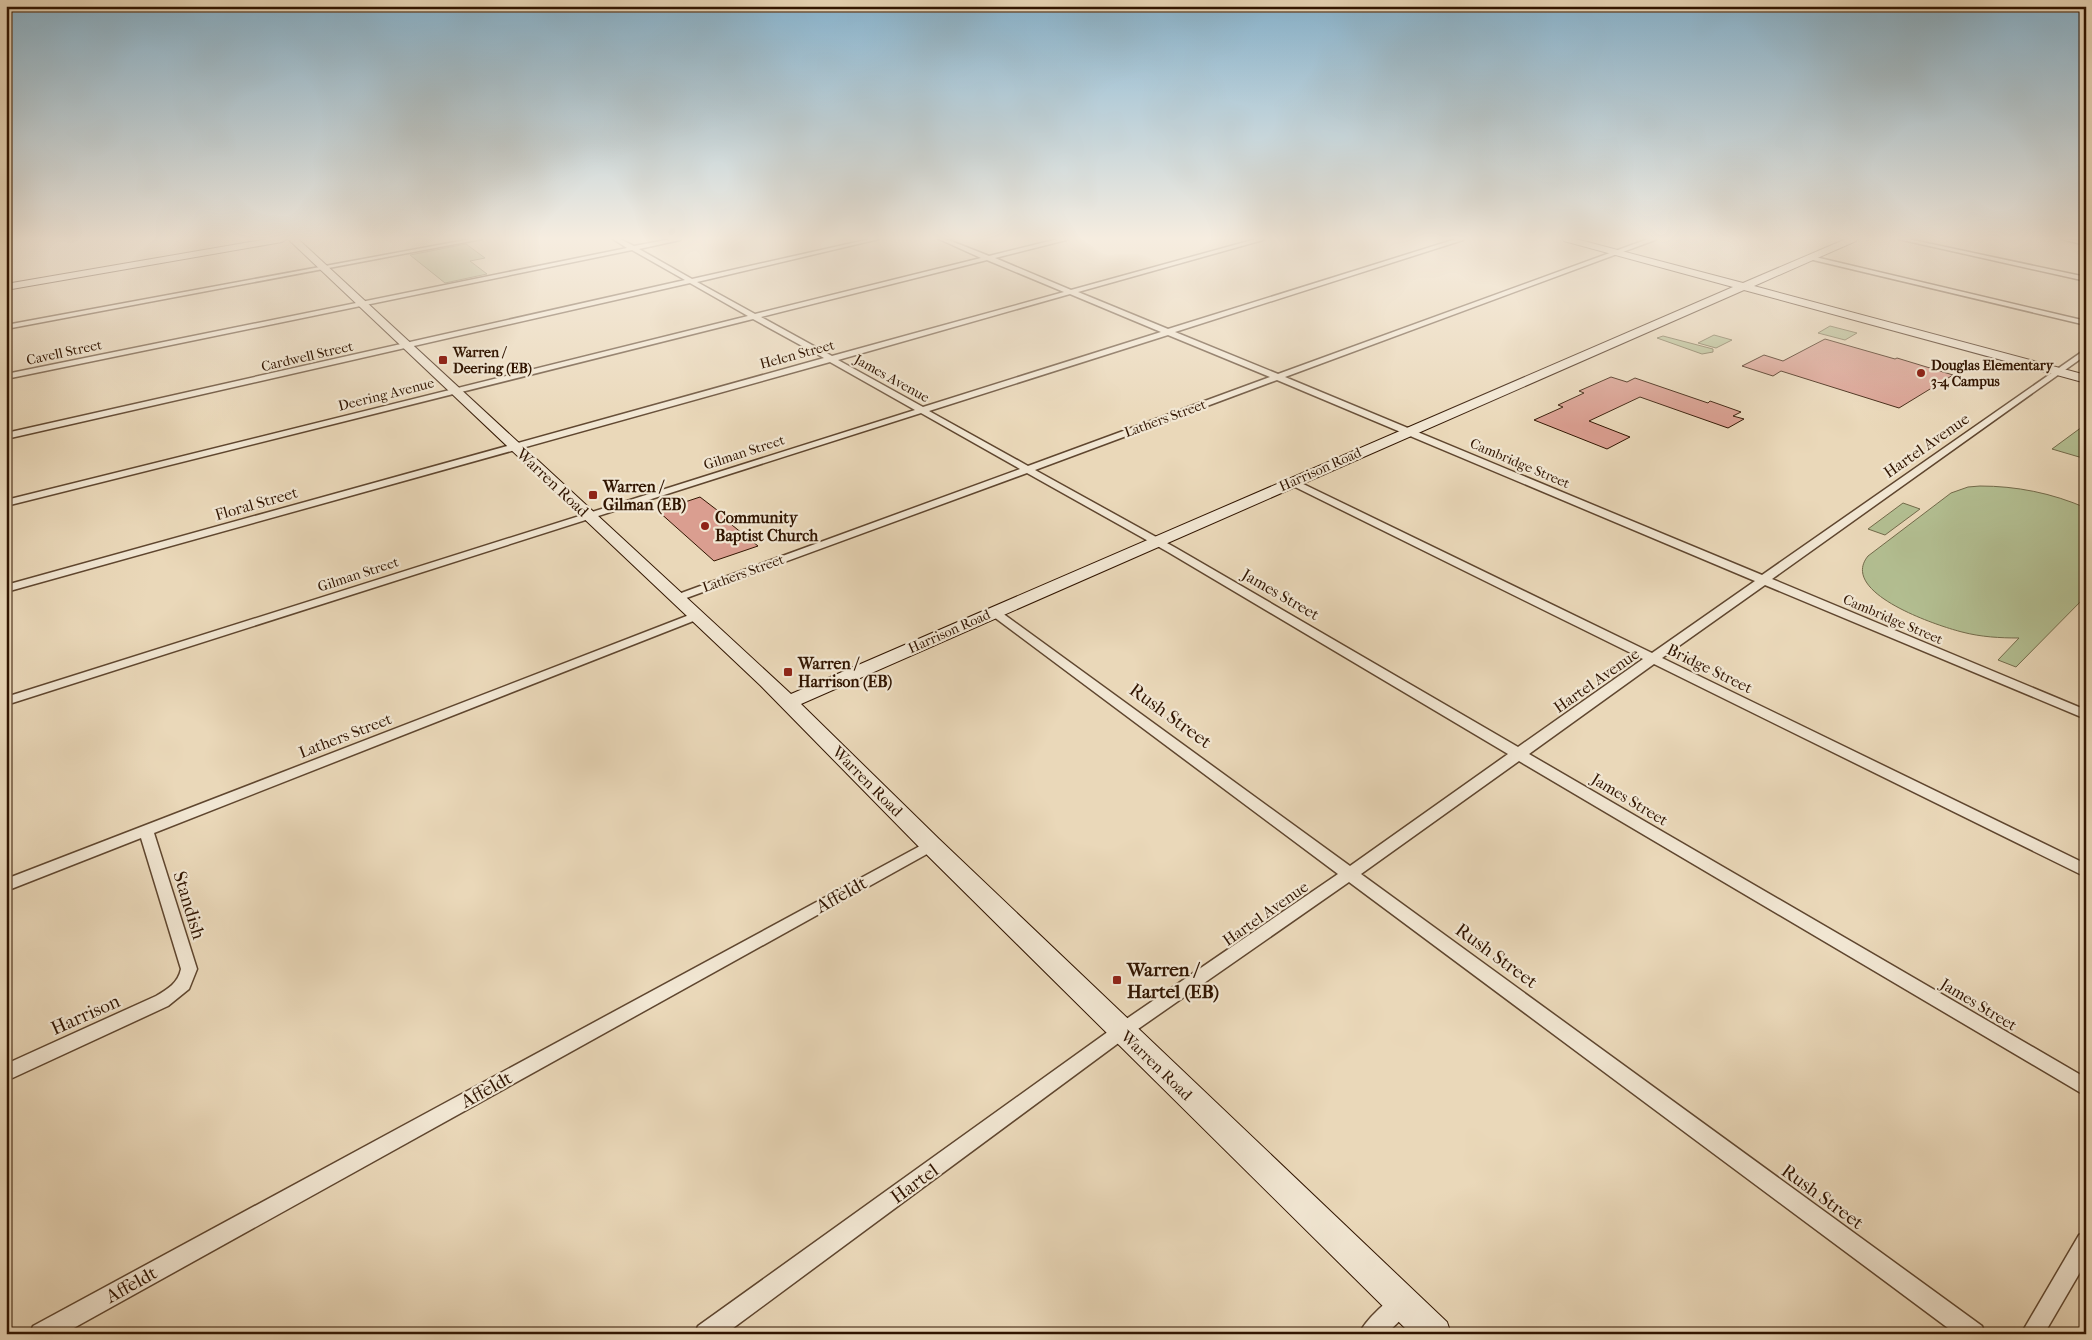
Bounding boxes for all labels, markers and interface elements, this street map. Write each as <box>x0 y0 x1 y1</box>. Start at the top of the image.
street label: Cavell Street <box>25 336 104 369</box>
street label: Helen Street <box>758 336 836 373</box>
street label: Cardwell Street <box>259 338 355 375</box>
place label: Warren / Deering (EB) <box>452 344 532 377</box>
street label: James Avenue <box>850 350 932 406</box>
marker: Warren / Deering (EB) <box>437 354 449 366</box>
place label: Douglas Elementary 3-4 Campus <box>1931 357 2055 390</box>
marker: Douglas Elementary 3-4 Campus <box>1915 367 1927 379</box>
street label: Deering Avenue <box>336 374 436 415</box>
street label: Lathers Street <box>1122 396 1208 441</box>
street label: Hartel Avenue <box>1880 409 1973 482</box>
street label: Gilman Street <box>702 431 787 474</box>
street label: Cambridge Street <box>1467 435 1572 492</box>
street label: Warren Road <box>512 443 593 521</box>
street label: Harrison Road <box>1277 444 1364 495</box>
place label: Warren / Gilman (EB) <box>602 477 686 515</box>
street label: Floral Street <box>213 483 300 524</box>
marker: Warren / Gilman (EB) <box>587 489 599 501</box>
place label: Community Baptist Church <box>715 508 819 546</box>
marker: Community Baptist Church <box>699 520 711 532</box>
street label: Lathers Street <box>700 551 786 596</box>
street label: Gilman Street <box>316 553 401 596</box>
street label: James Street <box>1237 564 1323 624</box>
street label: Cambridge Street <box>1840 591 1945 648</box>
street label: Harrison Road <box>906 606 993 657</box>
street label: Bridge Street <box>1664 640 1756 697</box>
street label: Hartel Avenue <box>1550 644 1643 717</box>
place label: Warren / Harrison (EB) <box>797 654 892 692</box>
marker: Warren / Harrison (EB) <box>782 666 794 678</box>
street label: Rush Street <box>1125 679 1216 753</box>
street label: Lathers Street <box>296 709 395 762</box>
street label: Warren Road <box>828 741 907 821</box>
street label: James Street <box>1586 768 1672 830</box>
street label: Standish <box>168 869 210 942</box>
street label: Affeldt <box>811 872 871 918</box>
street label: Hartel Avenue <box>1219 877 1312 950</box>
street label: Rush Street <box>1451 919 1542 993</box>
place label: Warren / Hartel (EB) <box>1126 959 1219 1003</box>
street label: James Street <box>1935 973 2021 1035</box>
marker: Warren / Hartel (EB) <box>1111 974 1123 986</box>
street label: Harrison <box>48 990 123 1040</box>
street label: Warren Road <box>1116 1026 1196 1104</box>
street label: Affeldt <box>456 1067 516 1113</box>
street label: Hartel <box>887 1159 943 1208</box>
street label: Rush Street <box>1777 1160 1868 1234</box>
street label: Affeldt <box>101 1262 161 1308</box>

